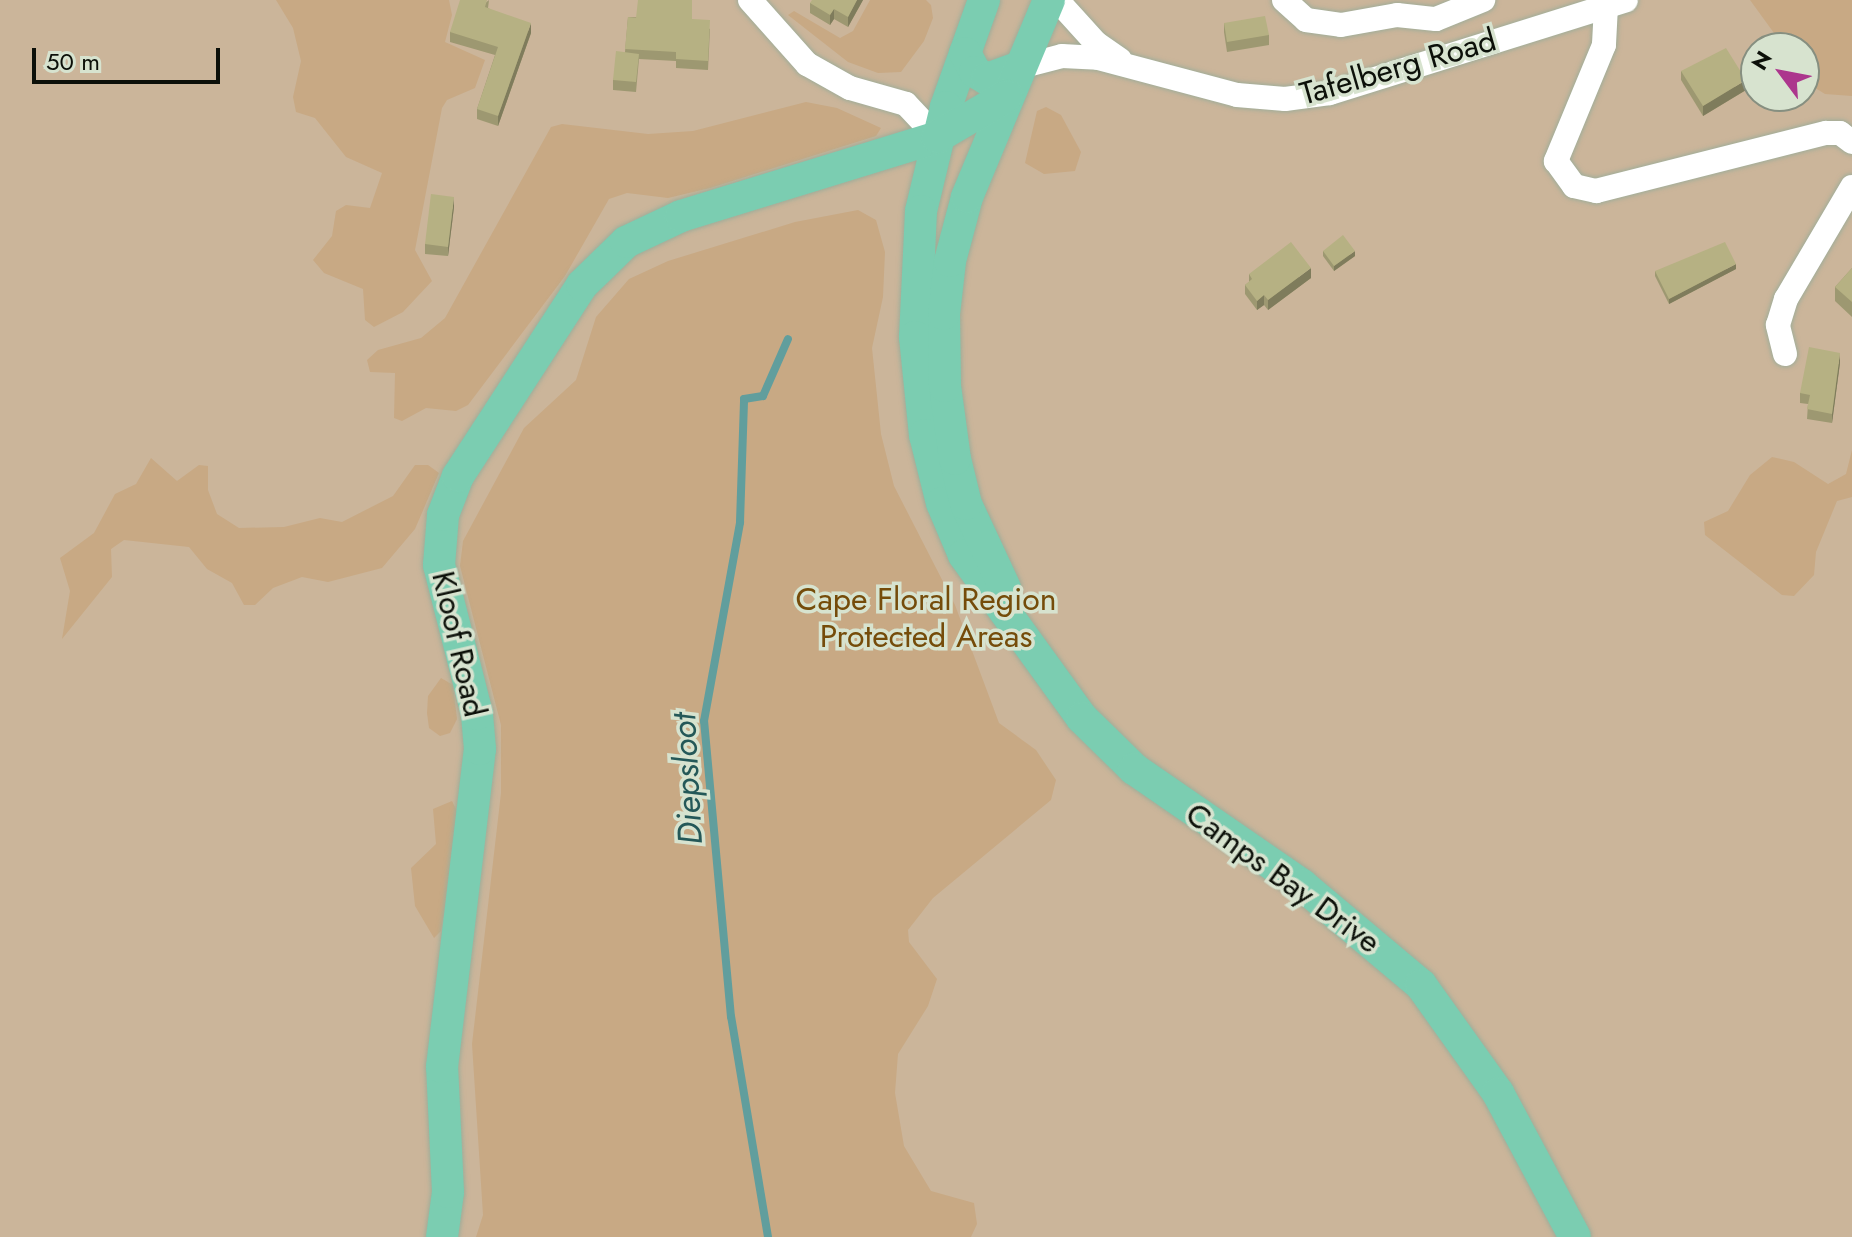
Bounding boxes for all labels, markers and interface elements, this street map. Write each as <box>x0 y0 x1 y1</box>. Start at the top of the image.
street label: Tafelberg Road <box>1296 21 1500 113</box>
scale bar <box>36 32 224 82</box>
north arrow <box>1740 32 1820 112</box>
text: 50 m <box>46 44 100 79</box>
text: N <box>1743 44 1780 76</box>
street label: Kloof Road <box>424 567 494 721</box>
park label: Cape Floral Region Protected Areas <box>795 581 1057 656</box>
water label: Diepsloot <box>663 712 711 846</box>
street label: Camps Bay Drive <box>1178 795 1388 961</box>

